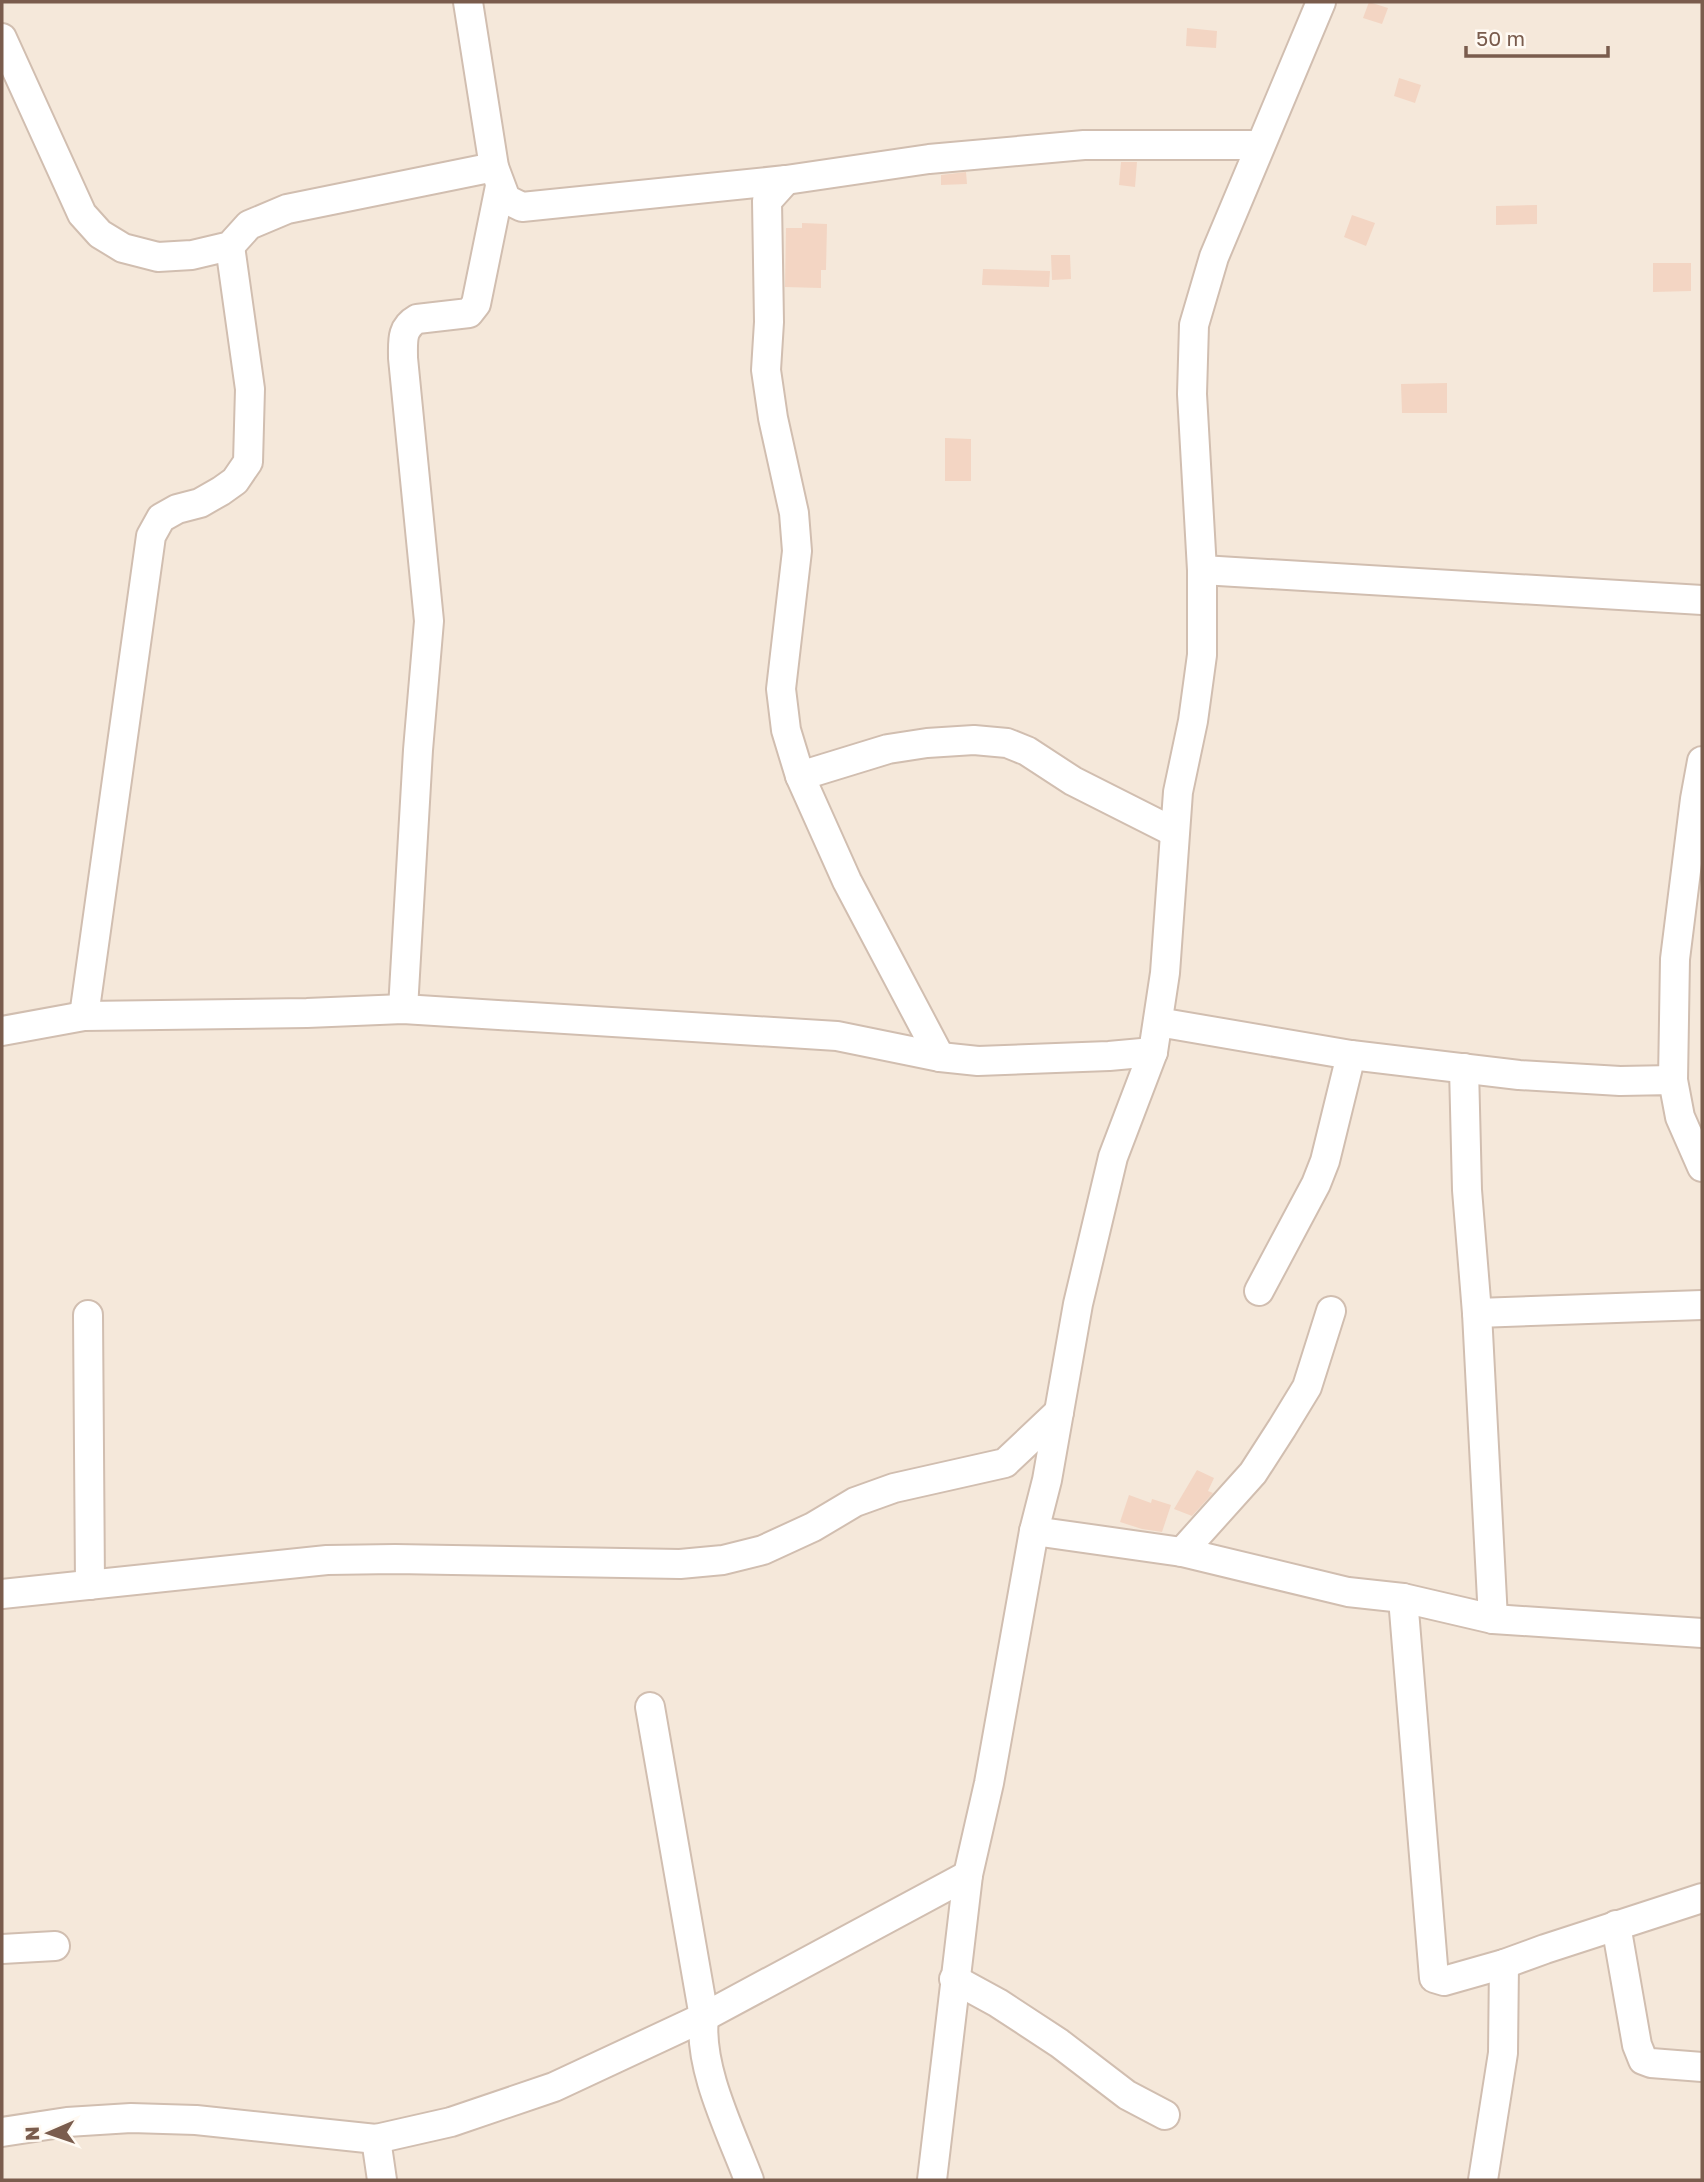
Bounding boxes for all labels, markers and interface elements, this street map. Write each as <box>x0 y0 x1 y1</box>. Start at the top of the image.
scale bar <box>1466 14 1608 58</box>
text: 50 m <box>1476 25 1525 51</box>
north arrow <box>14 2098 84 2168</box>
text: N <box>20 2126 43 2141</box>

